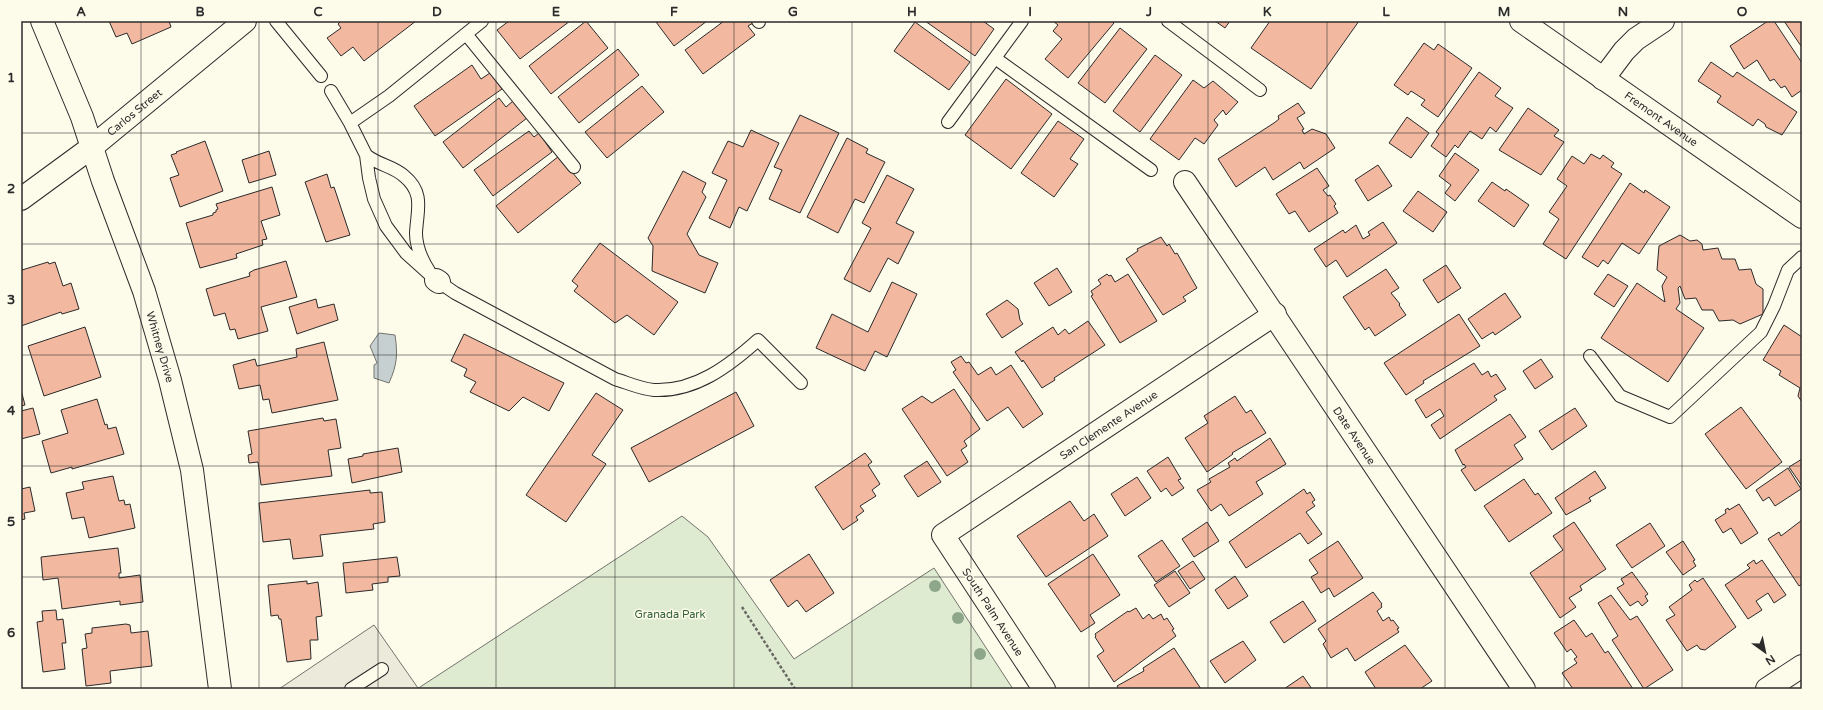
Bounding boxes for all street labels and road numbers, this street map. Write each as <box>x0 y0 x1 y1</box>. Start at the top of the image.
street label: Carlos Street <box>105 86 165 139</box>
street label: Fremont Avenue <box>1622 89 1700 149</box>
street label: Whitney Drive <box>143 310 176 384</box>
street label: San Clemente Avenue <box>1057 388 1160 462</box>
street label: Date Avenue <box>1330 404 1378 467</box>
street label: South Palm Avenue <box>959 566 1026 659</box>

